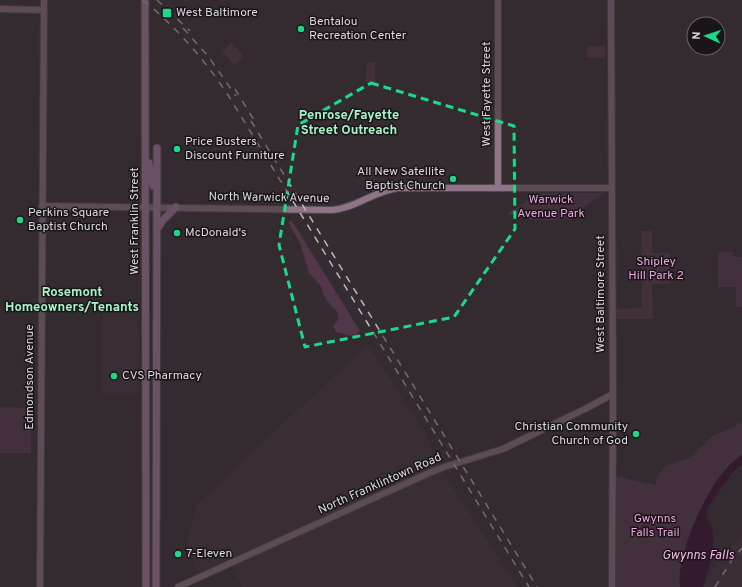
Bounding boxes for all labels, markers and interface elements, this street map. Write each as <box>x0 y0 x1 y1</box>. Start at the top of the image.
place label: West Baltimore <box>176 5 258 21</box>
marker: West Baltimore <box>161 7 173 19</box>
place label: Bentalou Recreation Center <box>309 14 407 44</box>
north arrow <box>686 16 726 56</box>
marker: Bentalou Recreation Center <box>296 24 306 34</box>
text: N <box>690 31 704 40</box>
street label: West Fayette Street <box>479 42 495 146</box>
district label: Penrose/Fayette Street Outreach <box>299 108 399 139</box>
place label: Price Busters Discount Furniture <box>185 134 285 164</box>
marker: Price Busters Discount Furniture <box>172 144 182 154</box>
place label: All New Satellite Baptist Church <box>357 164 445 194</box>
street label: West Franklin Street <box>127 167 143 275</box>
marker: All New Satellite Baptist Church <box>448 174 458 184</box>
street label: North Warwick Avenue <box>208 189 330 207</box>
park label: Warwick Avenue Park <box>517 192 585 222</box>
place label: Perkins Square Baptist Church <box>28 205 109 235</box>
marker: Perkins Square Baptist Church <box>15 215 25 225</box>
place label: McDonald's <box>185 225 247 241</box>
marker: McDonald's <box>172 228 182 238</box>
street label: West Baltimore Street <box>593 235 609 353</box>
park label: Shipley Hill Park 2 <box>628 254 684 284</box>
district label: Rosemont Homeowners/Tenants <box>5 285 139 316</box>
street label: Edmondson Avenue <box>22 324 38 430</box>
place label: CVS Pharmacy <box>122 368 202 384</box>
marker: CVS Pharmacy <box>109 371 119 381</box>
place label: Christian Community Church of God <box>515 419 628 449</box>
marker: Christian Community Church of God <box>631 429 641 439</box>
street label: North Franklintown Road <box>316 450 444 518</box>
park label: Gwynns Falls Trail <box>630 511 680 541</box>
place label: 7-Eleven <box>186 546 232 562</box>
water label: Gwynns Falls <box>662 548 734 564</box>
marker: 7-Eleven <box>173 549 183 559</box>

